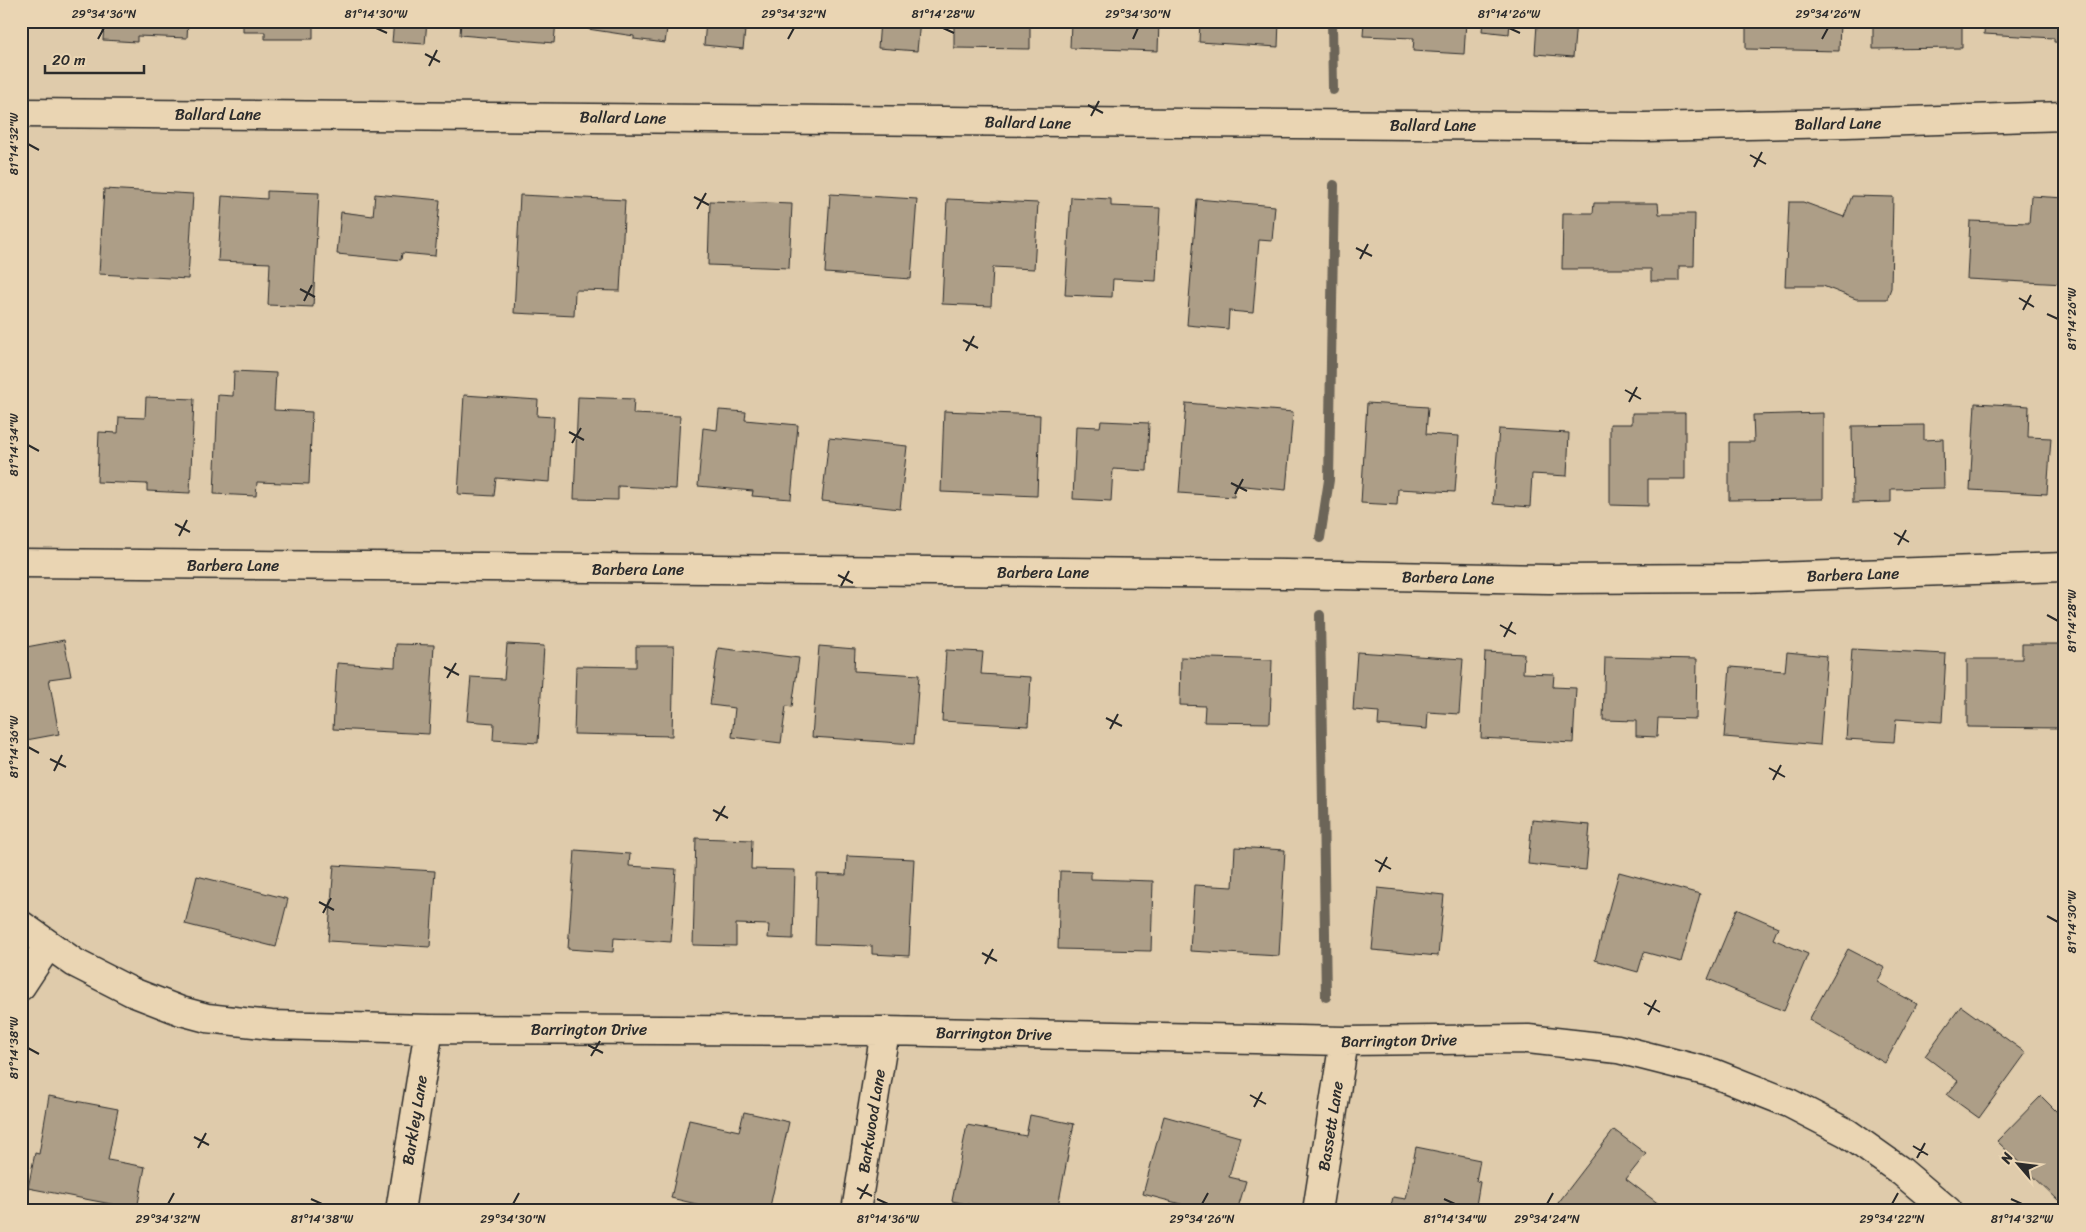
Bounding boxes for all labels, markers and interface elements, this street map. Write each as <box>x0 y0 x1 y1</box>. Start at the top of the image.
text: 29°34'36"N <box>72 3 137 25</box>
text: 81°14'30"W <box>344 3 408 25</box>
text: 29°34'32"N <box>762 3 827 25</box>
text: 81°14'28"W <box>911 3 975 25</box>
text: 29°34'30"N <box>1105 3 1171 25</box>
text: 81°14'26"W <box>1478 3 1541 25</box>
text: 29°34'26"N <box>1795 3 1861 25</box>
scale bar <box>45 42 144 74</box>
text: 20 m <box>52 47 86 73</box>
street label: Ballard Lane <box>175 100 261 129</box>
street label: Ballard Lane <box>579 102 667 133</box>
street label: Ballard Lane <box>984 107 1072 138</box>
street label: Ballard Lane <box>1794 108 1882 139</box>
street label: Ballard Lane <box>1390 111 1476 140</box>
text: 81°14'32"W <box>3 112 25 175</box>
text: 81°14'26"W <box>2061 287 2083 350</box>
text: 81°14'34"W <box>3 413 25 476</box>
street label: Barbera Lane <box>187 551 279 580</box>
street label: Barbera Lane <box>592 555 684 584</box>
street label: Barbera Lane <box>997 558 1089 587</box>
street label: Barbera Lane <box>1806 558 1900 591</box>
street label: Barbera Lane <box>1402 562 1494 593</box>
text: 81°14'28"W <box>2061 589 2083 653</box>
text: 81°14'36"W <box>3 715 25 778</box>
text: 81°14'30"W <box>2061 890 2083 954</box>
street label: Barrington Drive <box>531 1015 647 1044</box>
text: 81°14'38"W <box>3 1016 25 1079</box>
street label: Barrington Drive <box>936 1018 1052 1049</box>
street label: Barrington Drive <box>1341 1025 1457 1056</box>
street label: Barkwood Lane <box>849 1067 894 1175</box>
street label: Barkley Lane <box>393 1073 436 1167</box>
street label: Bassett Lane <box>1309 1079 1352 1173</box>
north arrow <box>1994 1140 2044 1190</box>
text: N <box>1993 1148 2020 1169</box>
text: 29°34'32"N <box>136 1208 201 1230</box>
text: 81°14'38"W <box>291 1208 354 1230</box>
text: 29°34'30"N <box>480 1208 546 1230</box>
text: 81°14'36"W <box>857 1208 920 1230</box>
text: 29°34'26"N <box>1169 1208 1235 1230</box>
text: 81°14'34"W <box>1424 1208 1487 1230</box>
text: 29°34'24"N <box>1514 1208 1581 1230</box>
text: 29°34'22"N <box>1859 1208 1925 1230</box>
text: 81°14'32"W <box>1991 1208 2054 1230</box>

